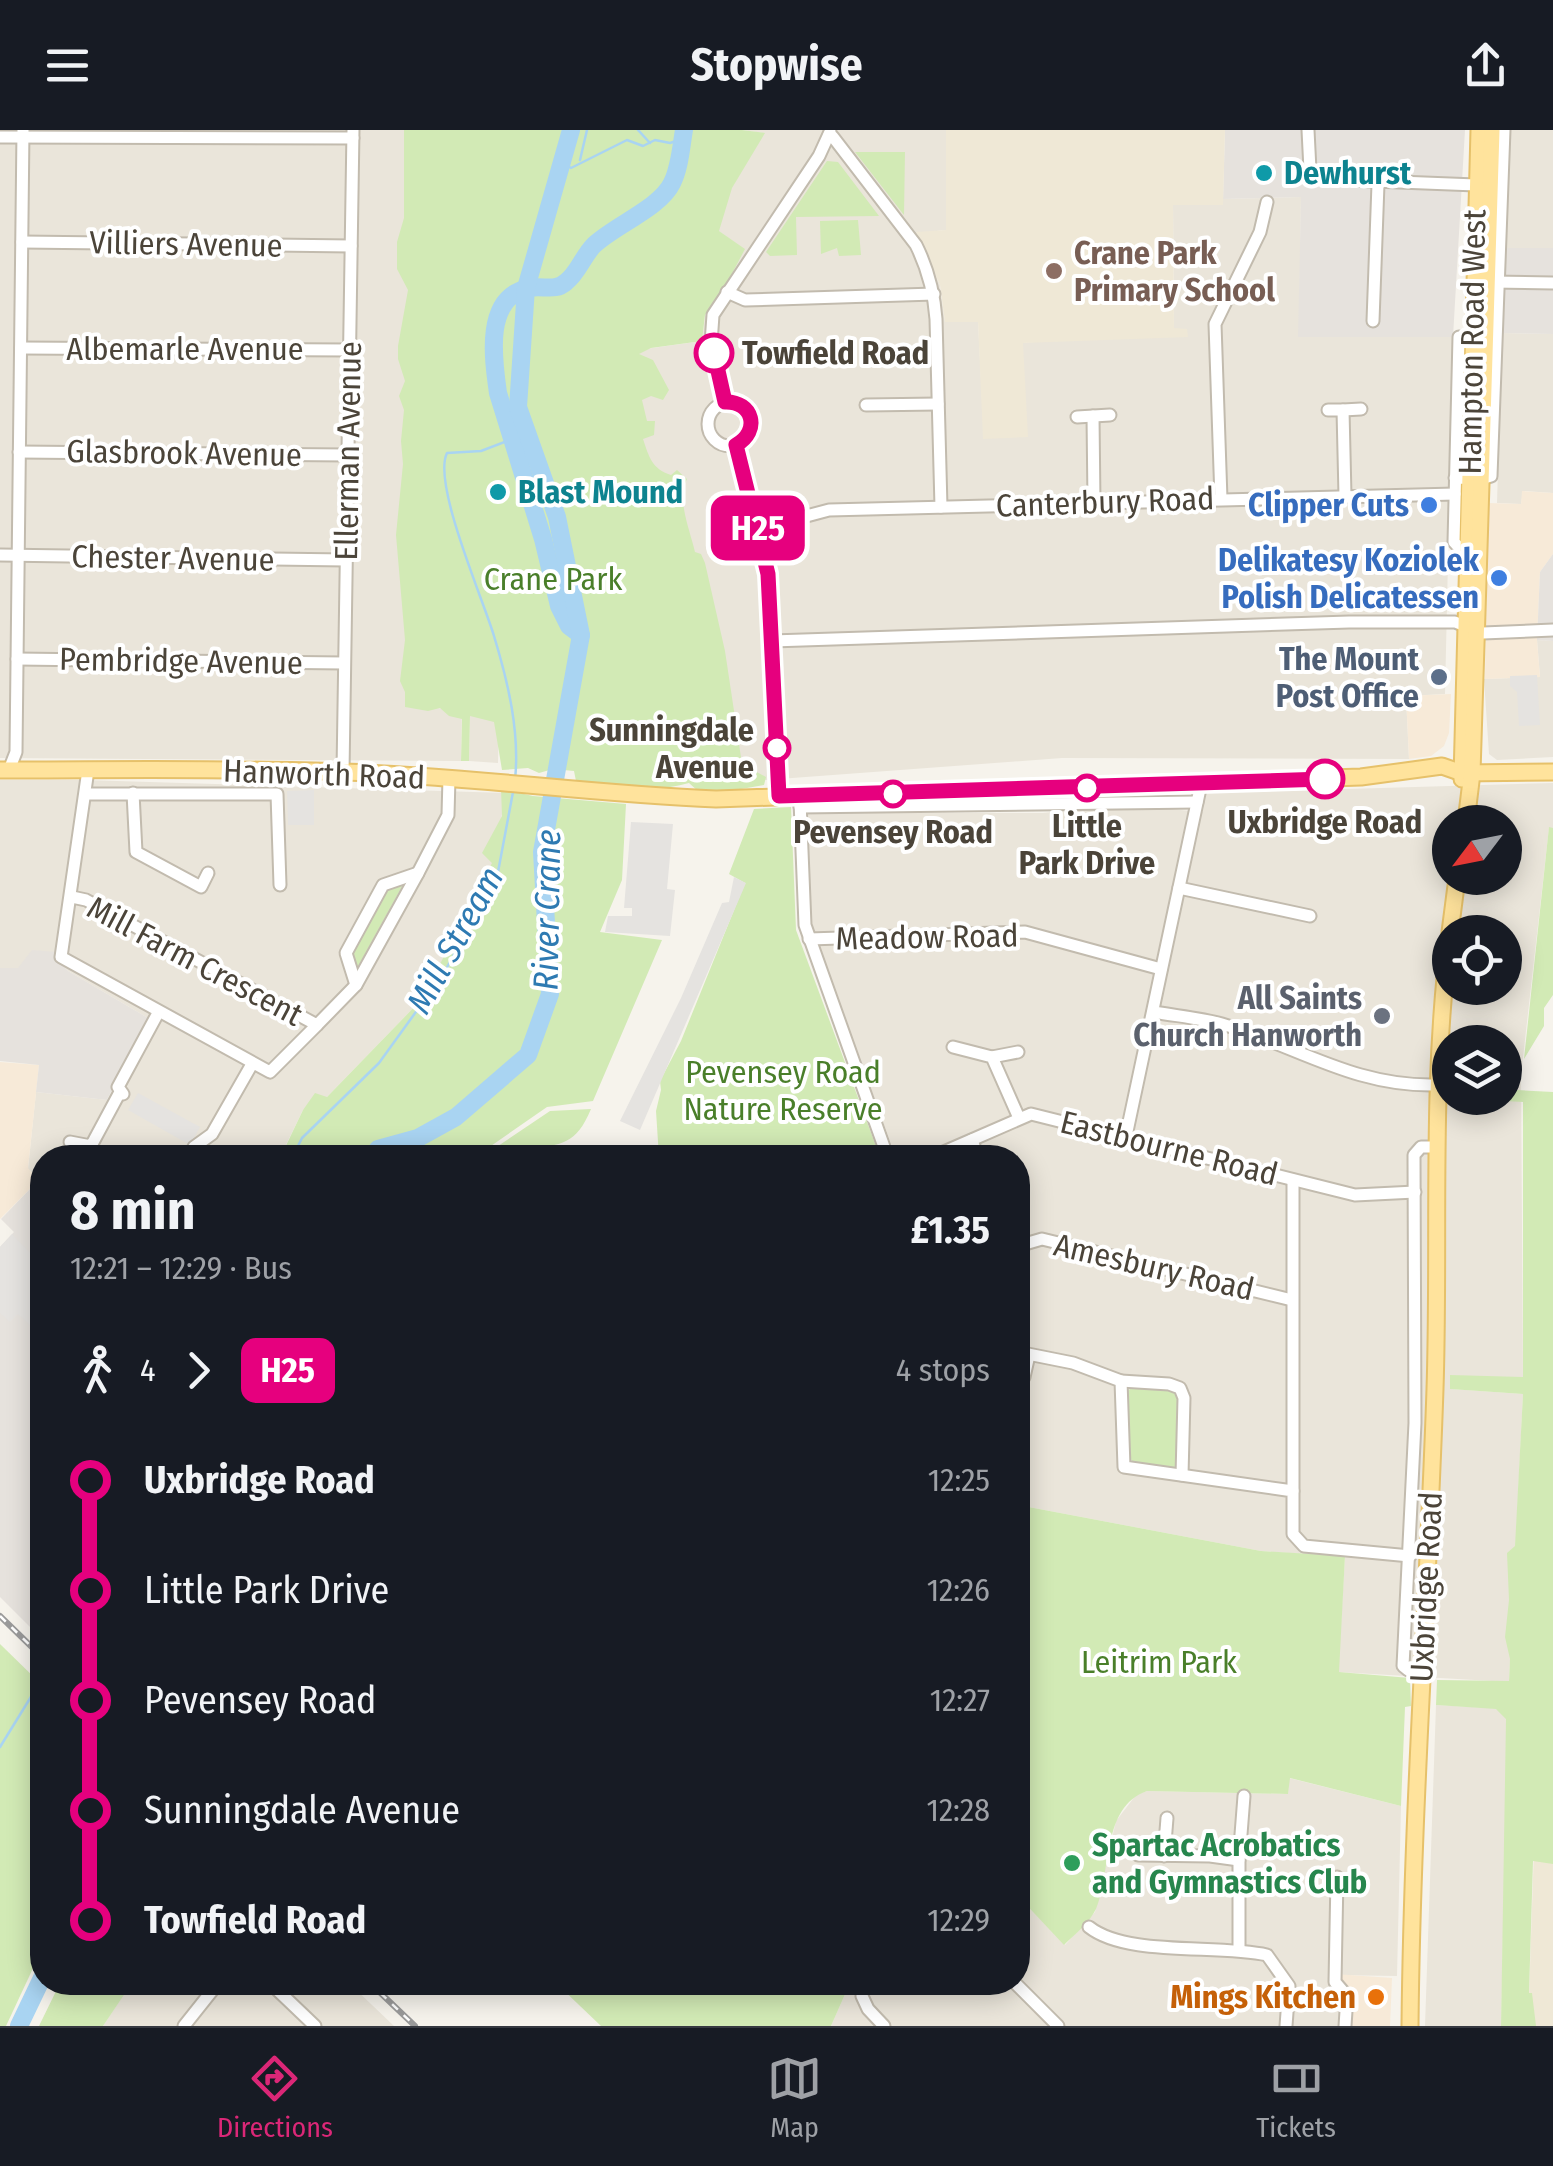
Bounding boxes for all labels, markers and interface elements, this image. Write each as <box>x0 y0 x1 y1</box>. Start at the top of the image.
icon: menu <box>40 38 95 93</box>
text: Stopwise <box>691 38 862 92</box>
icon: share <box>1458 38 1513 93</box>
place label: Dewhurst <box>1284 154 1412 192</box>
marker: Dewhurst <box>1253 162 1275 184</box>
street label: Hampton Road West <box>1451 208 1493 475</box>
street label: Villiers Avenue <box>89 223 283 265</box>
place label: Crane Park Primary School <box>1074 234 1275 309</box>
marker: Crane Park Primary School <box>1043 260 1065 282</box>
street label: Albemarle Avenue <box>66 330 304 368</box>
marker: Towfield Road <box>695 334 733 372</box>
place label: Towfield Road <box>742 334 929 372</box>
street label: Ellerman Avenue <box>327 341 369 561</box>
street label: Glasbrook Avenue <box>66 432 302 474</box>
place label: Blast Mound <box>518 473 683 511</box>
street label: Canterbury Road <box>995 479 1215 525</box>
marker: Blast Mound <box>487 481 509 503</box>
place label: Clipper Cuts <box>1248 486 1409 524</box>
marker: Clipper Cuts <box>1418 494 1440 516</box>
line badge: H25 <box>700 496 816 560</box>
text: H25 <box>731 507 785 549</box>
street label: Chester Avenue <box>71 537 275 579</box>
place label: Delikatesy Koziolek Polish Delicatessen <box>1218 541 1480 616</box>
park label: Crane Park <box>484 560 622 598</box>
marker: Delikatesy Koziolek Polish Delicatessen <box>1488 567 1510 589</box>
street label: Pembridge Avenue <box>59 640 303 682</box>
place label: The Mount Post Office <box>1276 640 1420 715</box>
marker: The Mount Post Office <box>1428 666 1450 688</box>
place label: Sunningdale Avenue <box>589 711 754 786</box>
marker: Sunningdale Avenue <box>764 735 790 761</box>
street label: Hanworth Road <box>222 751 426 797</box>
marker: Uxbridge Road <box>1306 760 1344 798</box>
marker: Little Park Drive <box>1074 775 1100 801</box>
marker: Pevensey Road <box>880 781 906 807</box>
place label: Uxbridge Road <box>1228 803 1422 841</box>
north arrow <box>1432 805 1522 895</box>
map controls <box>1432 805 1522 1115</box>
place label: Little Park Drive <box>1019 807 1155 882</box>
place label: Pevensey Road <box>793 813 993 851</box>
water label: River Crane <box>525 829 569 991</box>
water label: Mill Stream <box>398 859 512 1021</box>
street label: Mill Farm Crescent <box>81 888 309 1034</box>
button: locate <box>1432 915 1522 1005</box>
street label: Meadow Road <box>835 916 1019 958</box>
place label: All Saints Church Hanworth <box>1133 979 1362 1054</box>
marker: All Saints Church Hanworth <box>1371 1005 1393 1027</box>
button: layers <box>1432 1025 1522 1115</box>
park label: Pevensey Road Nature Reserve <box>683 1053 883 1128</box>
street label: Eastbourne Road <box>1056 1103 1282 1193</box>
text: 8 min <box>70 1178 196 1244</box>
text: £1.35 <box>911 1207 990 1253</box>
street label: Amesbury Road <box>1050 1226 1258 1308</box>
text: 12:21 – 12:29 · Bus <box>70 1249 292 1287</box>
icon: walk <box>70 1343 125 1398</box>
icon: forward <box>171 1343 226 1398</box>
text: H25 <box>261 1349 315 1391</box>
text: 4 <box>140 1351 156 1389</box>
text: 4 stops <box>896 1351 990 1389</box>
text: Uxbridge Road <box>144 1457 375 1503</box>
text: 12:25 <box>928 1461 990 1499</box>
street label: Uxbridge Road <box>1402 1491 1450 1683</box>
text: Little Park Drive <box>144 1567 389 1613</box>
text: 12:26 <box>927 1571 990 1609</box>
park label: Leitrim Park <box>1081 1643 1237 1681</box>
text: Pevensey Road <box>144 1677 376 1723</box>
text: 12:27 <box>930 1681 990 1719</box>
text: Sunningdale Avenue <box>144 1787 460 1833</box>
text: 12:28 <box>927 1791 990 1829</box>
place label: Spartac Acrobatics and Gymnastics Club <box>1092 1826 1367 1901</box>
marker: Spartac Acrobatics and Gymnastics Club <box>1061 1852 1083 1874</box>
text: Towfield Road <box>144 1897 366 1943</box>
text: 12:29 <box>927 1901 990 1939</box>
place label: Mings Kitchen <box>1170 1978 1356 2016</box>
marker: Mings Kitchen <box>1365 1986 1387 2008</box>
tab: Directions <box>217 2051 333 2144</box>
tab: Map <box>767 2051 822 2144</box>
tab: Tickets <box>1256 2051 1336 2144</box>

